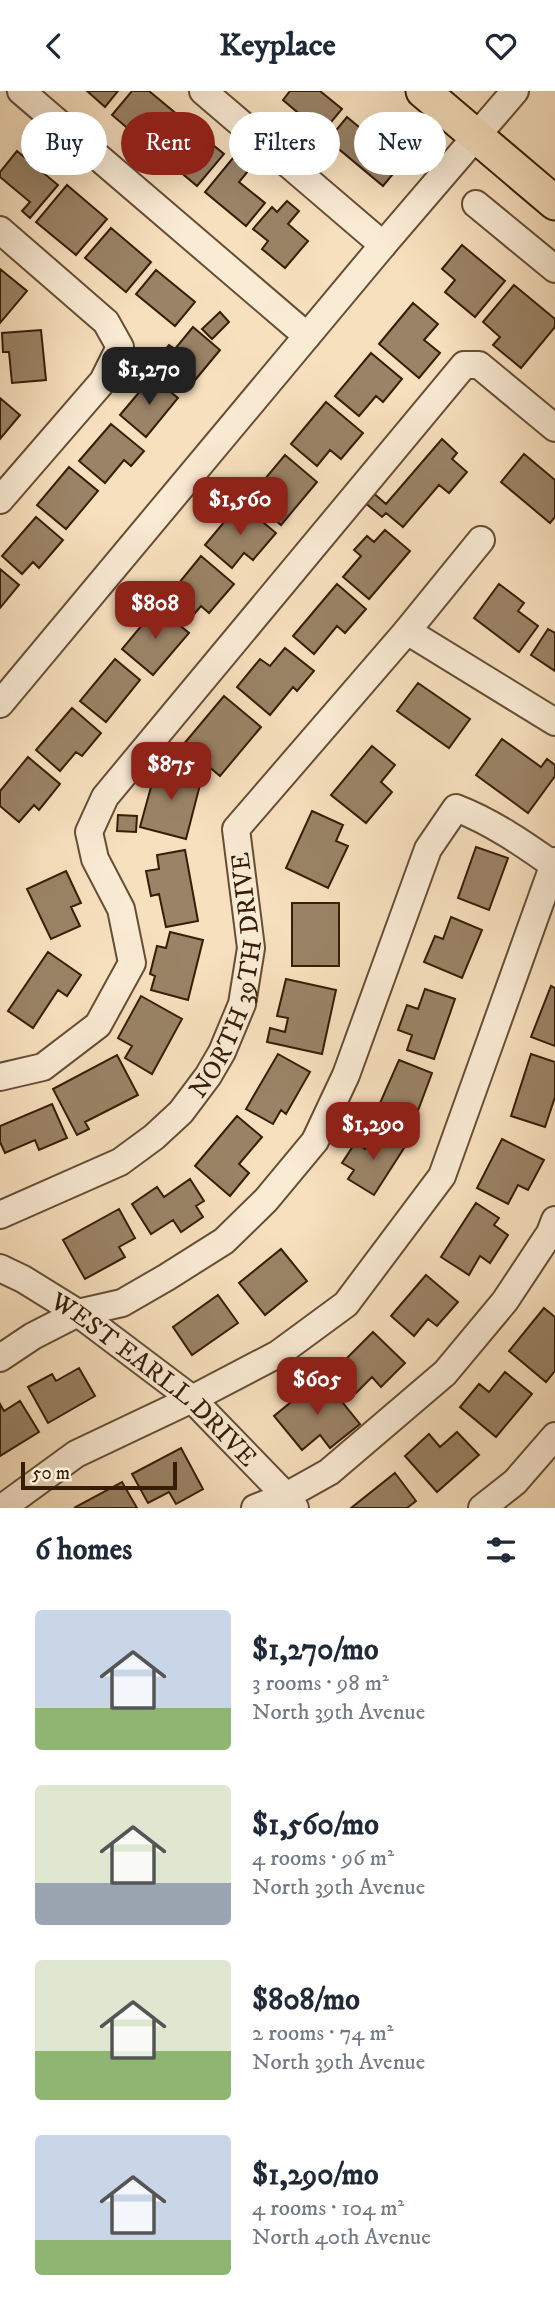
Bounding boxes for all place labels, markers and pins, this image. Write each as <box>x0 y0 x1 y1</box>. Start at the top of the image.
pin: $1,270 <box>92 347 206 407</box>
pin: $1,560 <box>183 477 297 537</box>
pin: $808 <box>114 581 196 641</box>
pin: $875 <box>130 743 212 802</box>
pin: $1,290 <box>316 1103 430 1162</box>
pin: $605 <box>276 1357 358 1417</box>

